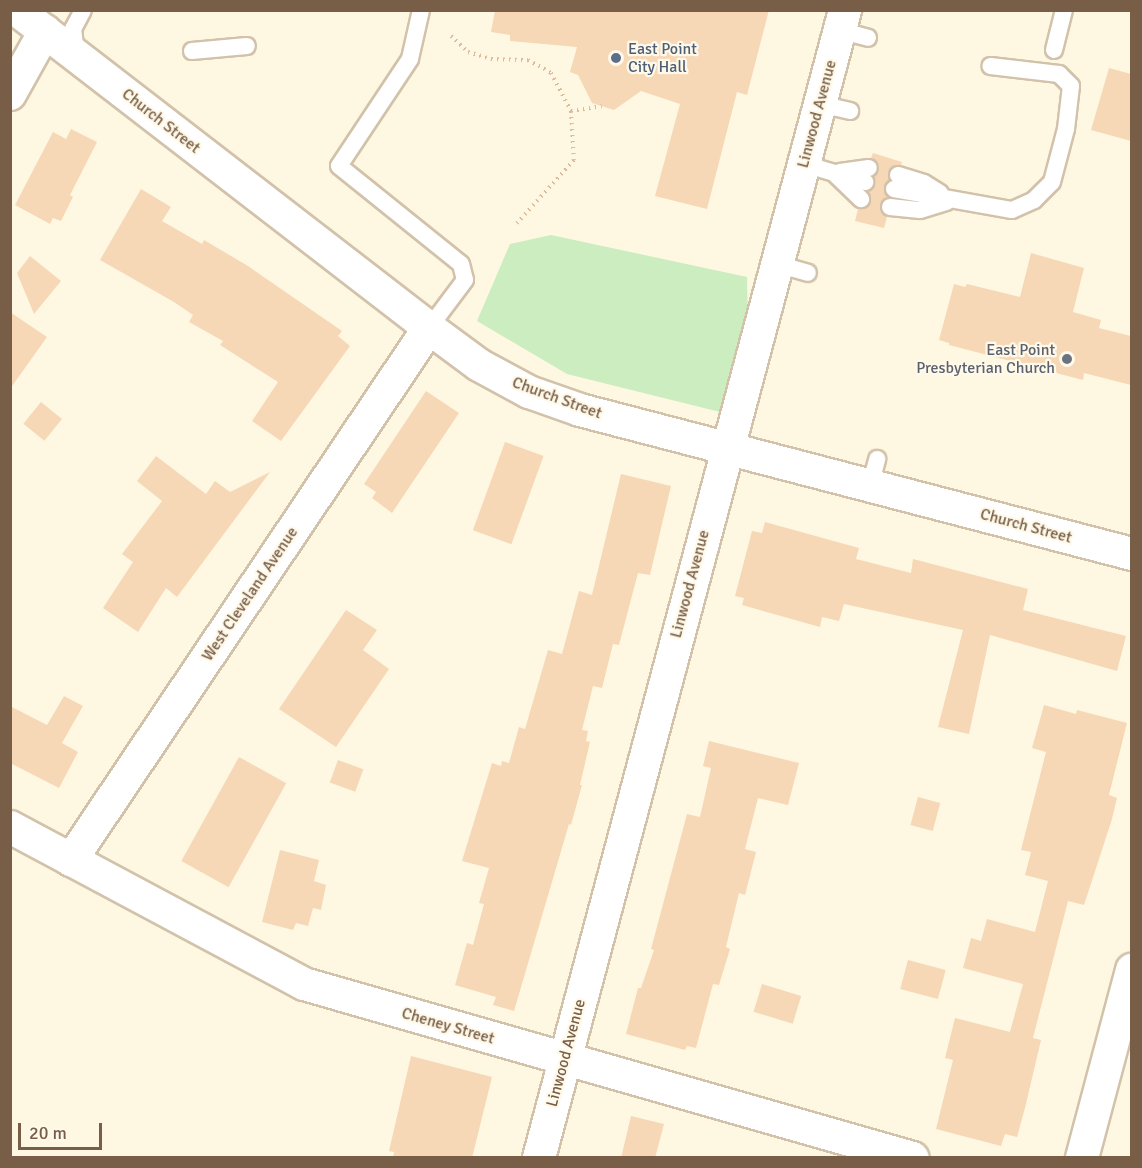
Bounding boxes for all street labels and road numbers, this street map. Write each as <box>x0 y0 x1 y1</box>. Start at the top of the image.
street label: Linwood Avenue <box>793 58 841 170</box>
street label: Church Street <box>118 84 204 158</box>
street label: Church Street <box>509 373 605 423</box>
street label: Church Street <box>978 505 1074 547</box>
street label: West Cleveland Avenue <box>198 523 302 665</box>
street label: Linwood Avenue <box>666 528 714 640</box>
street label: Linwood Avenue <box>542 997 590 1109</box>
street label: Cheney Street <box>399 1004 497 1048</box>

